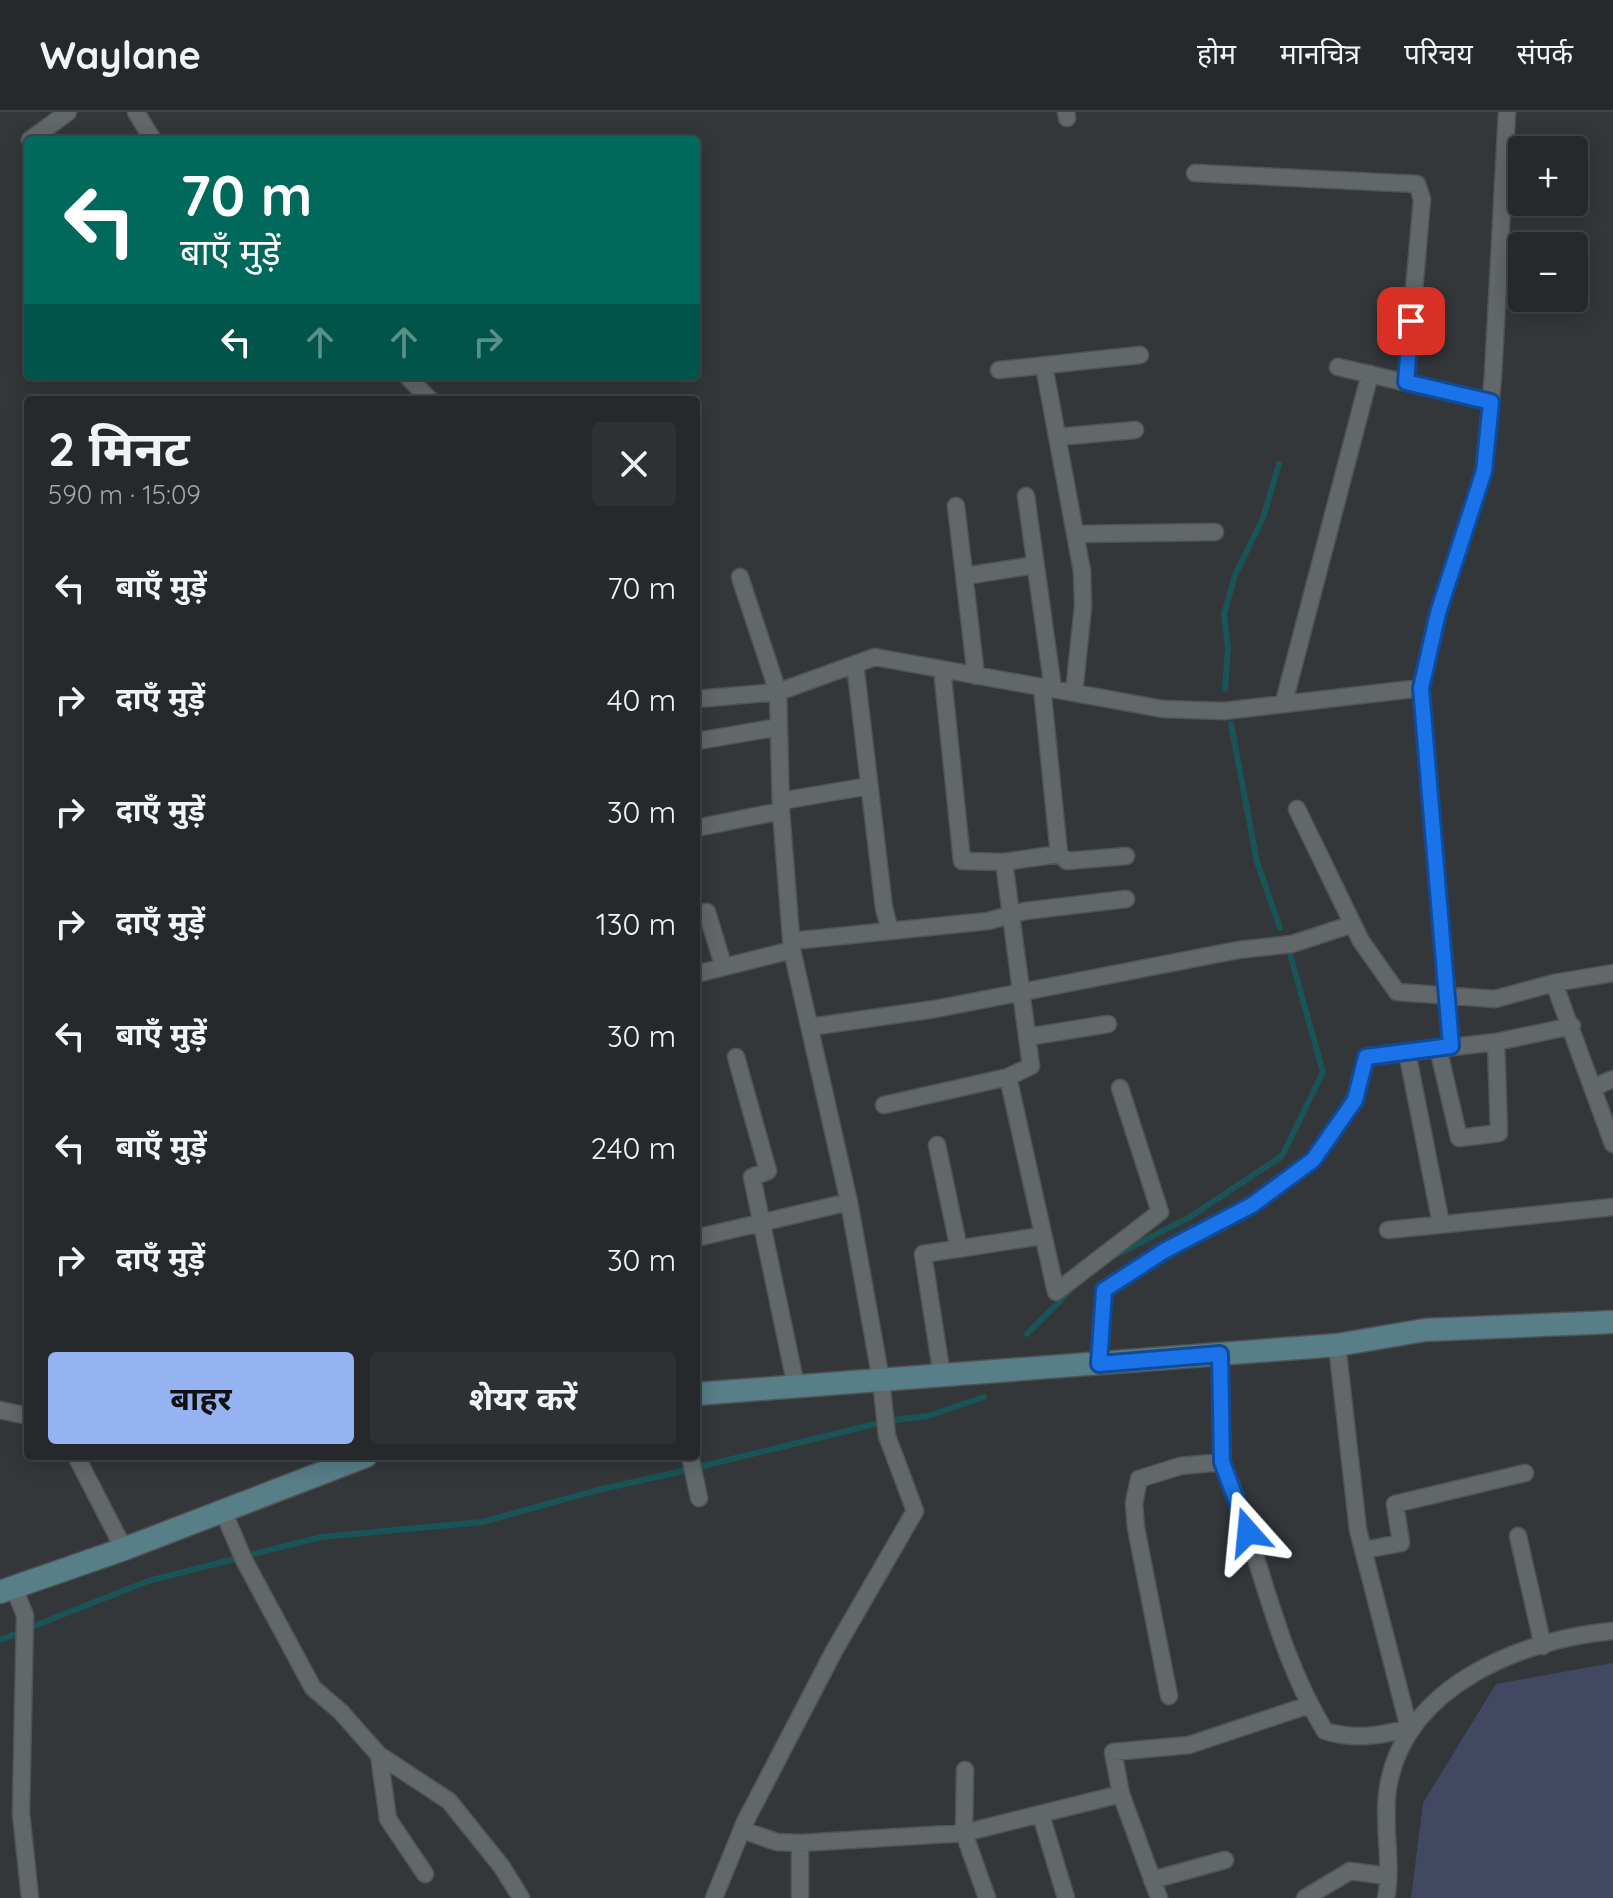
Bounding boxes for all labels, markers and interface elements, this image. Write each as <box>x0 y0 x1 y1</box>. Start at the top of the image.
text: Waylane <box>40 31 201 79</box>
text: होम <box>1197 36 1236 71</box>
text: मानचित्र <box>1280 36 1360 71</box>
text: परिचय <box>1404 36 1473 71</box>
text: संपर्क <box>1517 36 1573 71</box>
map controls <box>1508 136 1588 312</box>
button: + <box>1508 136 1588 216</box>
text: 70 m <box>180 160 312 230</box>
icon: left <box>48 168 152 272</box>
text: बाएँ मुड़ें <box>180 229 280 274</box>
button: − <box>1508 232 1588 312</box>
pin <box>1377 287 1445 355</box>
icon: arrive <box>1389 299 1433 343</box>
icon: left <box>214 320 258 364</box>
icon: ahead <box>298 320 342 364</box>
icon: ahead <box>382 320 426 364</box>
icon: right <box>466 320 510 364</box>
text: 2 मिनट <box>48 418 190 478</box>
button: close <box>592 422 676 506</box>
text: 590 m · 15:09 <box>48 478 201 511</box>
icon: left <box>48 566 92 610</box>
text: बाएँ मुड़ें <box>116 567 207 605</box>
text: 70 m <box>607 569 676 607</box>
icon: right <box>48 678 92 722</box>
text: दाएँ मुड़ें <box>116 679 205 717</box>
text: 40 m <box>607 681 676 719</box>
icon: right <box>48 790 92 834</box>
text: दाएँ मुड़ें <box>116 791 205 829</box>
text: 30 m <box>607 793 676 831</box>
icon: right <box>48 902 92 946</box>
text: दाएँ मुड़ें <box>116 903 205 941</box>
text: 130 m <box>596 905 676 943</box>
icon: left <box>48 1014 92 1058</box>
text: बाएँ मुड़ें <box>116 1015 207 1053</box>
text: 30 m <box>607 1017 676 1055</box>
icon: left <box>48 1126 92 1170</box>
text: बाएँ मुड़ें <box>116 1127 207 1165</box>
text: 240 m <box>591 1129 676 1167</box>
icon: right <box>48 1238 92 1282</box>
text: दाएँ मुड़ें <box>116 1239 205 1277</box>
text: 30 m <box>607 1241 676 1279</box>
button: बाहर <box>48 1352 354 1444</box>
button: शेयर करें <box>370 1352 676 1444</box>
position arrow <box>1206 1490 1290 1574</box>

